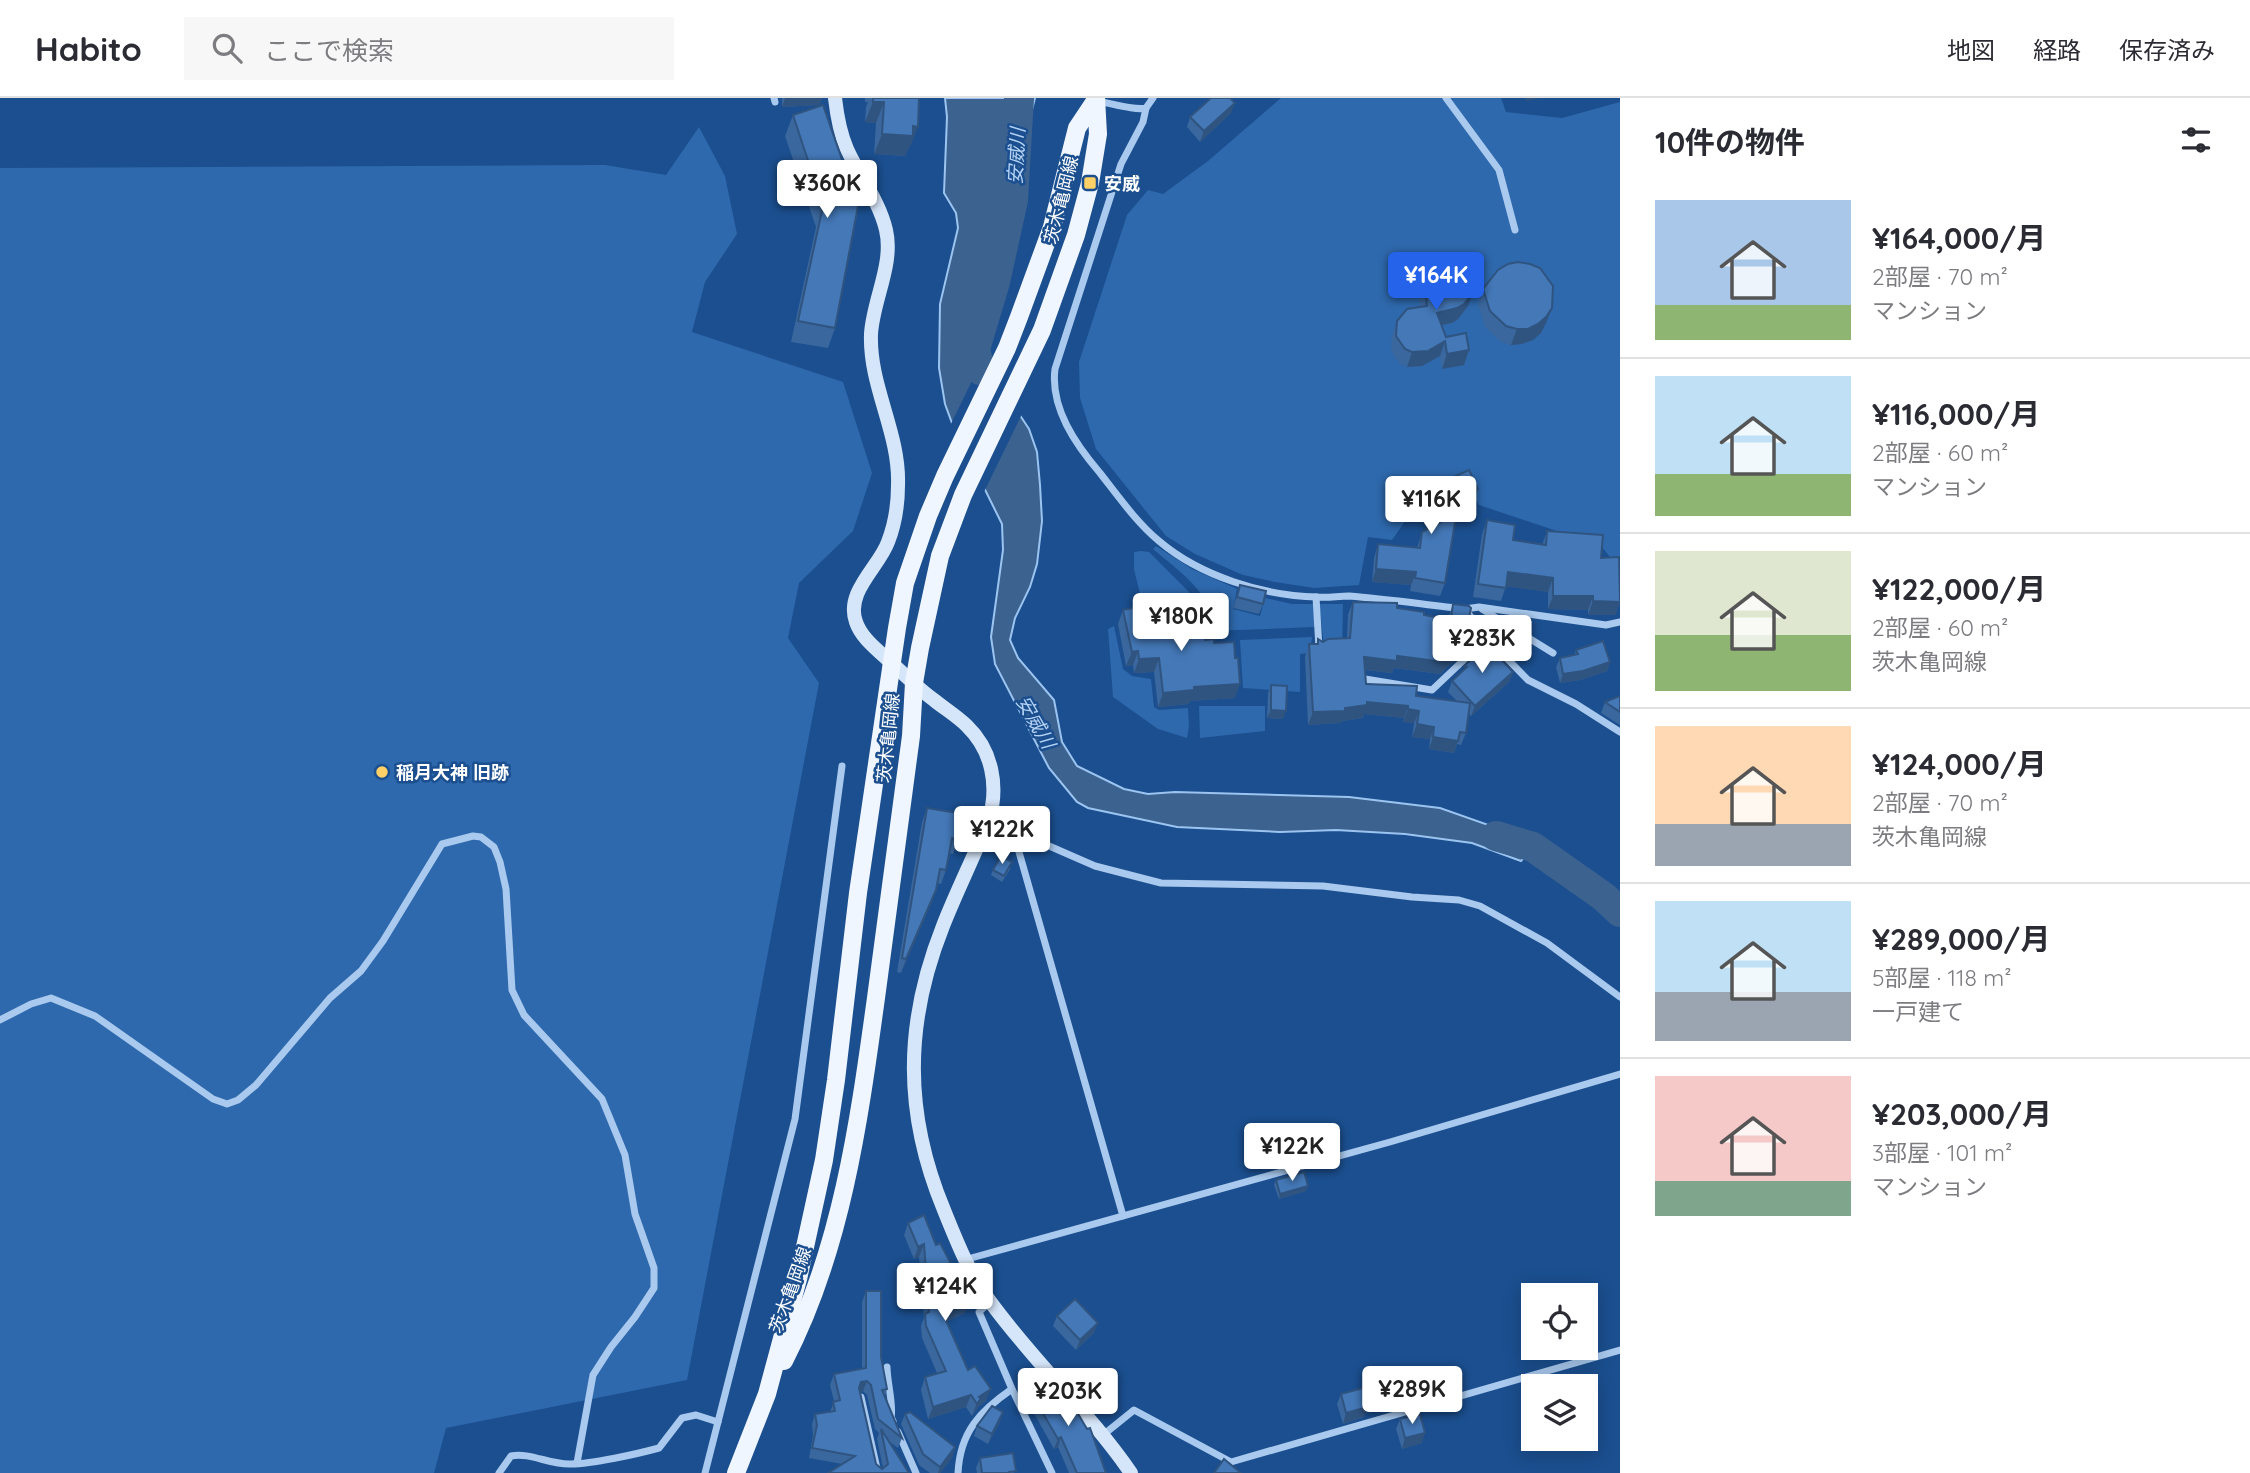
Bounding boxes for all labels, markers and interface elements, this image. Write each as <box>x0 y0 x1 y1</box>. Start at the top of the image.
search box <box>184 17 674 80</box>
text: Habito <box>35 28 142 69</box>
icon: search <box>208 29 246 67</box>
text: ここで検索 <box>264 34 394 67</box>
text: 地図 <box>1947 35 1995 65</box>
text: 経路 <box>2033 35 2081 65</box>
text: 保存済み <box>2119 35 2215 65</box>
icon: filters <box>2177 121 2215 159</box>
text: 10件の物件 <box>1655 123 1805 161</box>
water label: 安威川 <box>1003 125 1030 185</box>
street label: 茨木亀岡線 <box>1039 154 1083 246</box>
pin: ¥360K <box>778 160 876 220</box>
text: ¥360K <box>793 168 861 197</box>
place label: 安威 <box>1104 172 1140 195</box>
marker: 安威 <box>1082 175 1098 191</box>
text: ¥164,000/月 <box>1872 219 2046 257</box>
icon: home <box>1711 228 1795 312</box>
pin: ¥164K <box>1387 252 1485 312</box>
text: ¥164K <box>1404 260 1468 289</box>
text: 2部屋 · 70 m² <box>1872 262 2008 291</box>
text: マンション <box>1872 296 1987 325</box>
text: ¥116,000/月 <box>1872 395 2040 433</box>
icon: home <box>1711 404 1795 488</box>
text: 2部屋 · 60 m² <box>1872 438 2008 467</box>
text: マンション <box>1872 472 1987 501</box>
pin: ¥116K <box>1382 476 1480 536</box>
text: ¥116K <box>1401 484 1461 513</box>
text: ¥122,000/月 <box>1872 570 2046 608</box>
icon: home <box>1711 579 1795 663</box>
pin: ¥180K <box>1132 594 1230 653</box>
text: ¥180K <box>1149 601 1213 630</box>
text: 2部屋 · 60 m² <box>1872 613 2008 642</box>
pin: ¥283K <box>1433 616 1531 675</box>
text: ¥283K <box>1449 623 1515 652</box>
text: 茨木亀岡線 <box>1872 647 1987 676</box>
water label: 安威川 <box>1011 691 1062 754</box>
street label: 茨木亀岡線 <box>872 692 904 784</box>
text: ¥124,000/月 <box>1872 745 2047 783</box>
icon: home <box>1711 754 1795 838</box>
place label: 稲月大神 旧跡 <box>396 761 509 784</box>
marker: 稲月大神 旧跡 <box>374 764 390 780</box>
text: 2部屋 · 70 m² <box>1872 788 2008 817</box>
pin: ¥122K <box>953 806 1051 866</box>
text: ¥122K <box>970 814 1034 843</box>
text: 茨木亀岡線 <box>1872 822 1987 851</box>
text: ¥289,000/月 <box>1872 920 2050 958</box>
icon: home <box>1711 929 1795 1013</box>
text: 5部屋 · 118 m² <box>1872 963 2012 992</box>
text: 一戸建て <box>1872 997 1964 1026</box>
text: ¥203,000/月 <box>1872 1095 2052 1133</box>
icon: home <box>1711 1104 1795 1188</box>
pin: ¥122K <box>1243 1124 1341 1183</box>
text: ¥122K <box>1260 1131 1324 1160</box>
text: 3部屋 · 101 m² <box>1872 1138 2012 1167</box>
text: マンション <box>1872 1172 1987 1201</box>
street label: 茨木亀岡線 <box>764 1244 816 1336</box>
pin: ¥124K <box>896 1264 994 1323</box>
text: ¥124K <box>913 1271 977 1300</box>
map controls <box>1521 1283 1598 1451</box>
button: locate <box>1521 1283 1598 1360</box>
pin: ¥289K <box>1363 1366 1461 1426</box>
pin: ¥203K <box>1019 1368 1117 1428</box>
text: ¥289K <box>1378 1374 1446 1403</box>
button: layers <box>1521 1374 1598 1451</box>
text: ¥203K <box>1034 1376 1102 1405</box>

